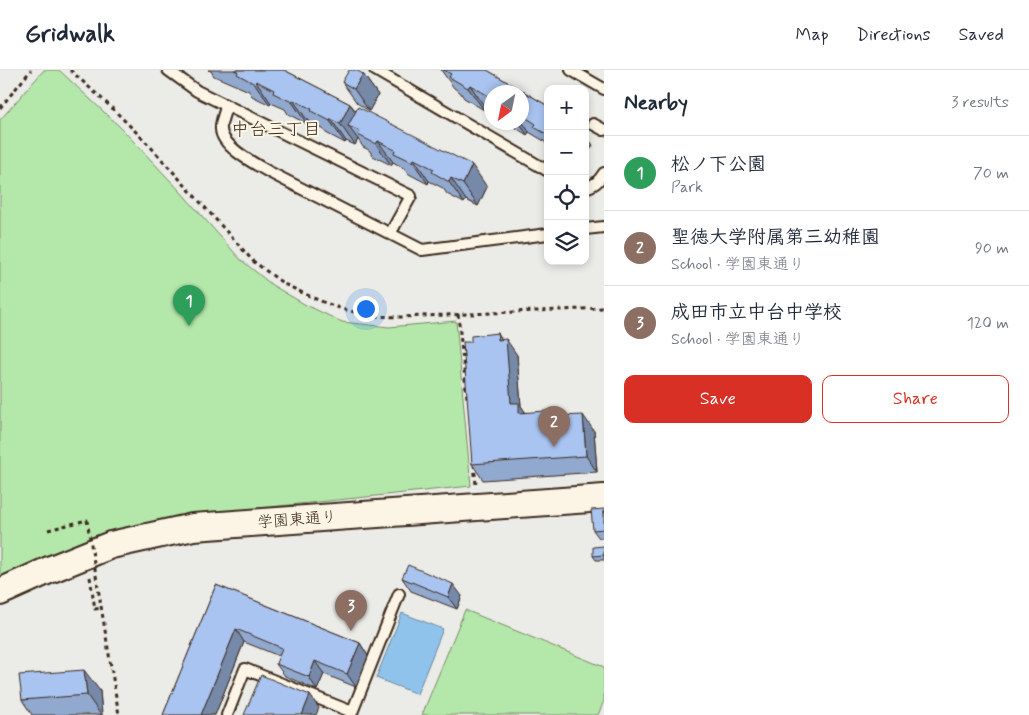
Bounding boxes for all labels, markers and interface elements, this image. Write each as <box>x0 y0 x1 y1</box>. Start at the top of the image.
text: Gridwalk <box>25 19 115 50</box>
text: Map <box>796 23 829 47</box>
text: Directions <box>857 23 931 47</box>
text: Saved <box>959 23 1004 47</box>
north arrow <box>484 85 529 130</box>
map controls <box>544 85 589 265</box>
button: + <box>544 85 589 130</box>
text: Nearby <box>624 89 688 117</box>
text: 3 results <box>951 92 1009 113</box>
district label: 中台三丁目 <box>231 118 321 142</box>
button: − <box>544 130 589 175</box>
text: 松ノ下公園 <box>671 152 766 177</box>
text: 1 <box>636 163 644 184</box>
text: 70 m <box>973 163 1009 184</box>
button: locate <box>544 175 589 220</box>
text: Park <box>671 177 703 198</box>
button: layers <box>544 220 589 265</box>
text: 聖徳大学附属第三幼稚園 <box>671 225 880 250</box>
text: 2 <box>636 238 644 259</box>
text: 90 m <box>975 238 1009 259</box>
text: School · 学園東通り <box>671 254 805 275</box>
pin: 1 <box>173 285 205 326</box>
your location <box>353 296 379 322</box>
text: 成田市立中台中学校 <box>671 300 842 325</box>
text: 3 <box>636 313 644 334</box>
text: 120 m <box>967 313 1009 334</box>
text: School · 学園東通り <box>671 329 805 350</box>
button: Save <box>624 375 812 423</box>
button: Share <box>822 375 1009 423</box>
pin: 2 <box>538 406 570 447</box>
street label: 学園東通り <box>256 507 338 533</box>
pin: 3 <box>335 590 367 631</box>

